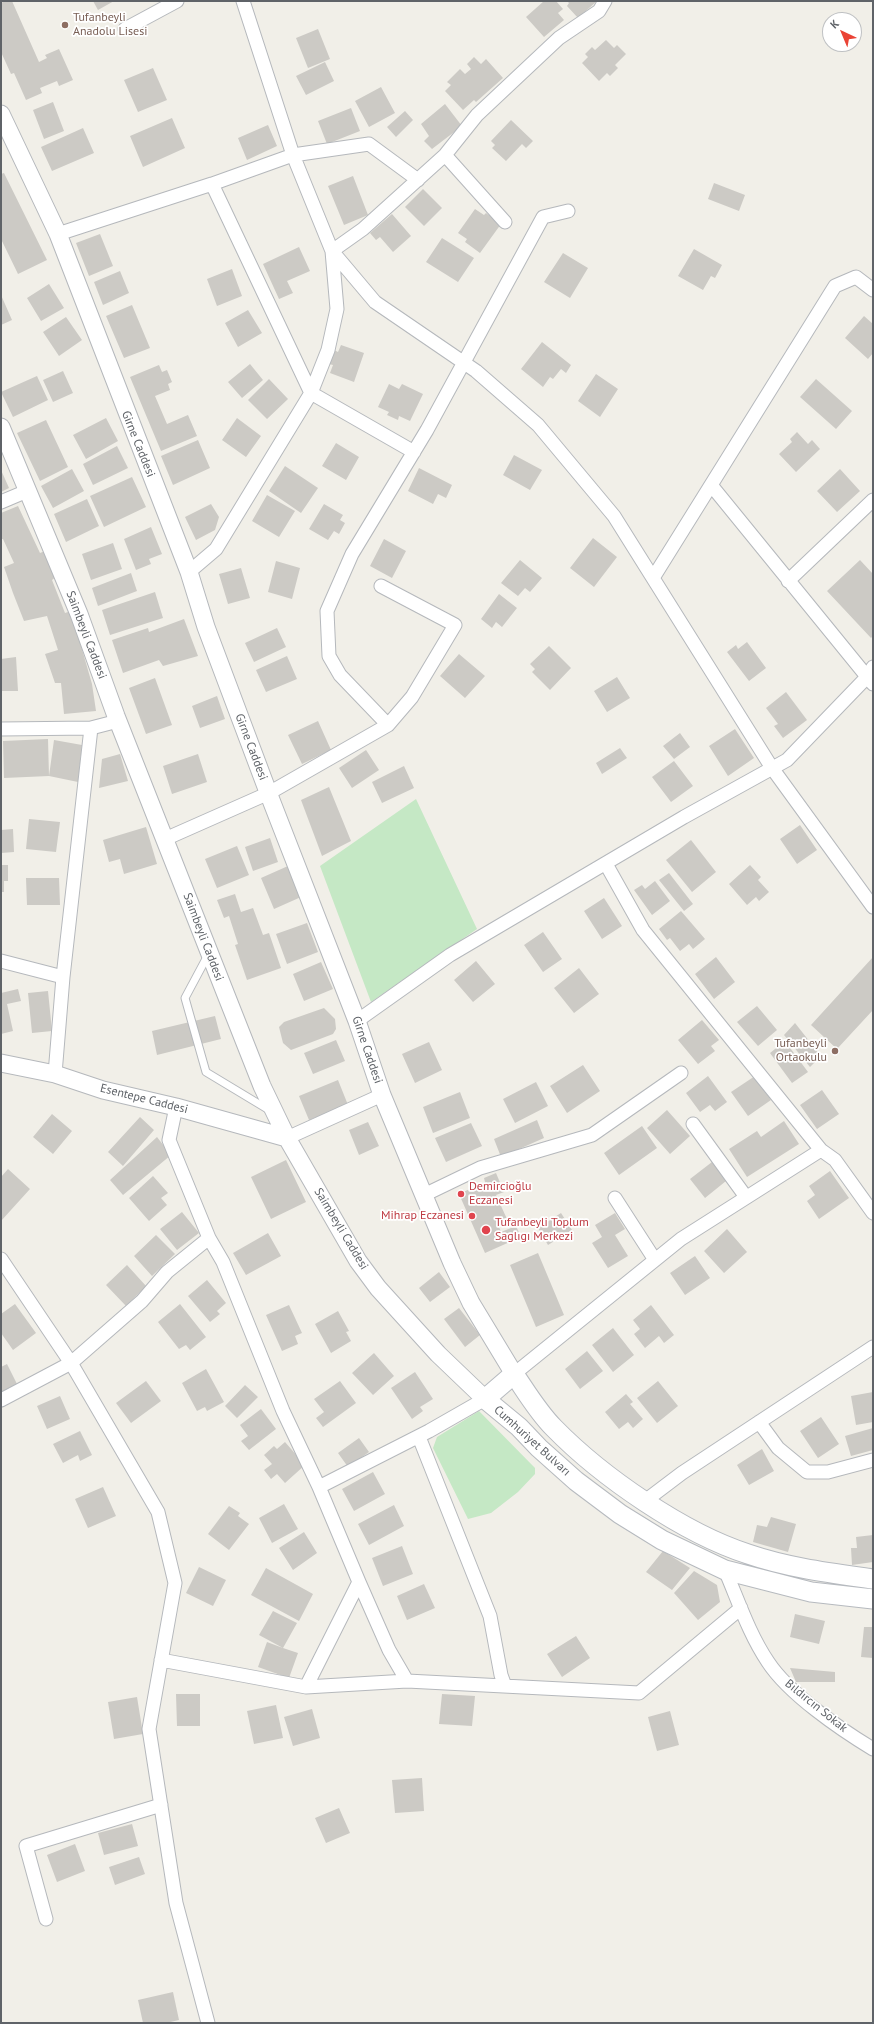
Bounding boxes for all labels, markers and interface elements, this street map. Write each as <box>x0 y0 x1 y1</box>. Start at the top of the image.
place label: Tufanbeyli Anadolu Lisesi <box>73 11 147 39</box>
north arrow <box>822 12 862 52</box>
text: K <box>827 17 842 31</box>
marker: Tufanbeyli Anadolu Lisesi <box>60 20 70 30</box>
street label: Girne Caddesi <box>118 409 158 479</box>
street label: Saimbeyli Caddesi <box>63 589 109 681</box>
street label: Girne Caddesi <box>232 712 270 782</box>
street label: Saimbeyli Caddesi <box>180 891 226 983</box>
street label: Girne Caddesi <box>349 1014 385 1086</box>
place label: Tufanbeyli Ortaokulu <box>774 1037 827 1065</box>
marker: Tufanbeyli Ortaokulu <box>830 1046 840 1056</box>
street label: Esentepe Caddesi <box>99 1081 189 1117</box>
place label: Demircioğlu Eczanesi <box>469 1180 531 1208</box>
street label: Saimbeyli Caddesi <box>311 1185 371 1273</box>
marker: Demircioğlu Eczanesi <box>456 1189 466 1199</box>
place label: Mihrap Eczanesi <box>381 1209 464 1223</box>
marker: Mihrap Eczanesi <box>467 1211 477 1221</box>
place label: Tufanbeyli Toplum Saglıgı Merkezi <box>495 1216 589 1244</box>
marker: Tufanbeyli Toplum Saglıgı Merkezi <box>480 1224 492 1236</box>
street label: Cumhuriyet Bulvarı <box>491 1403 573 1479</box>
street label: Bıldırcın Sokak <box>782 1676 850 1736</box>

